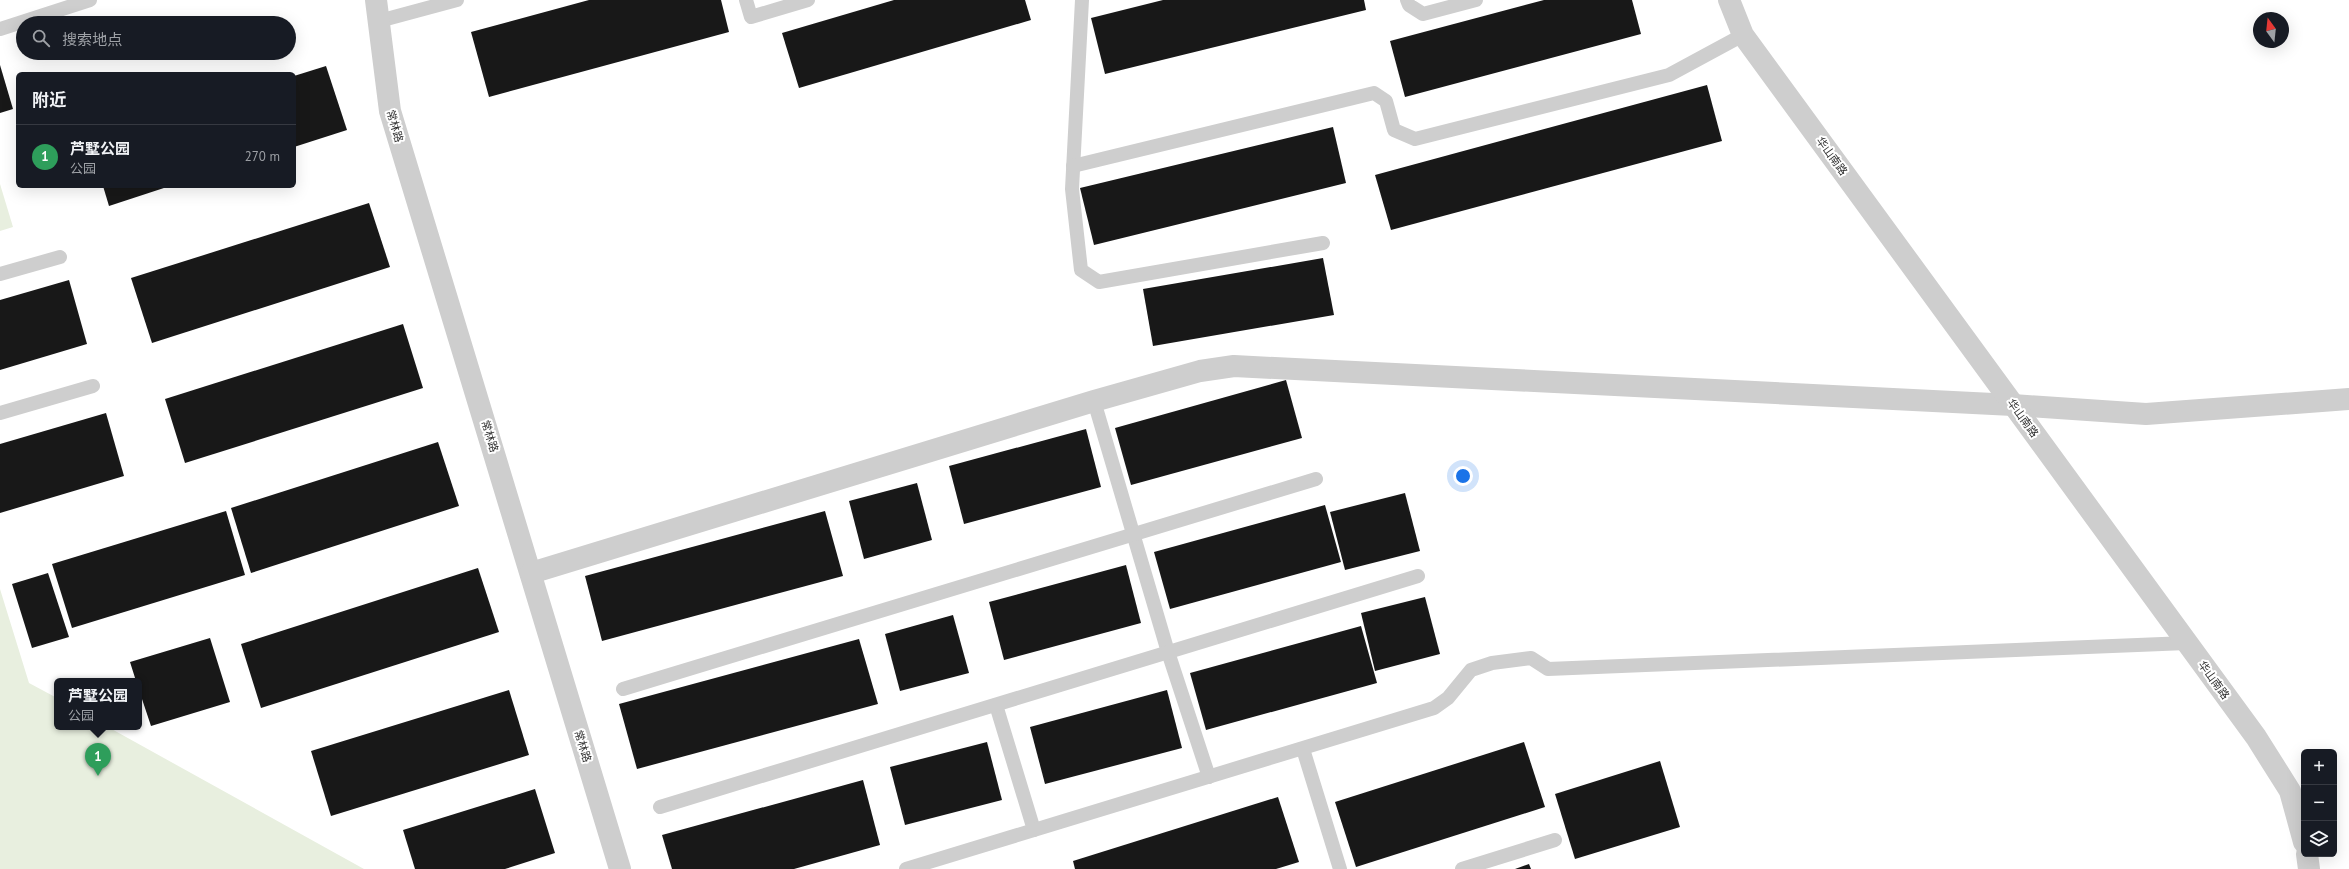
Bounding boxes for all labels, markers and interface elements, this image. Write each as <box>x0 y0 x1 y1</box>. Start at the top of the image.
north arrow <box>2253 12 2289 48</box>
search box <box>16 16 296 60</box>
icon: search <box>30 27 52 49</box>
text: 搜索地点 <box>62 30 122 49</box>
text: 附近 <box>32 89 66 111</box>
street label: 常林路 <box>384 108 406 144</box>
street label: 华山南路 <box>1813 134 1851 178</box>
text: 芦墅公园 <box>70 139 130 158</box>
text: 1 <box>41 148 49 165</box>
text: 270 m <box>245 148 280 165</box>
text: 公园 <box>70 160 96 177</box>
street label: 华山南路 <box>2004 396 2042 440</box>
street label: 常林路 <box>478 418 502 454</box>
your location <box>1453 466 1473 486</box>
street label: 华山南路 <box>2195 658 2233 702</box>
popup <box>54 678 142 730</box>
text: 芦墅公园 <box>68 686 128 705</box>
text: 公园 <box>68 707 94 724</box>
street label: 常林路 <box>571 728 595 764</box>
pin: 1 <box>85 743 111 776</box>
map controls <box>2301 749 2337 857</box>
button: + <box>2301 749 2337 785</box>
button: − <box>2301 785 2337 821</box>
button: layers <box>2301 821 2337 857</box>

